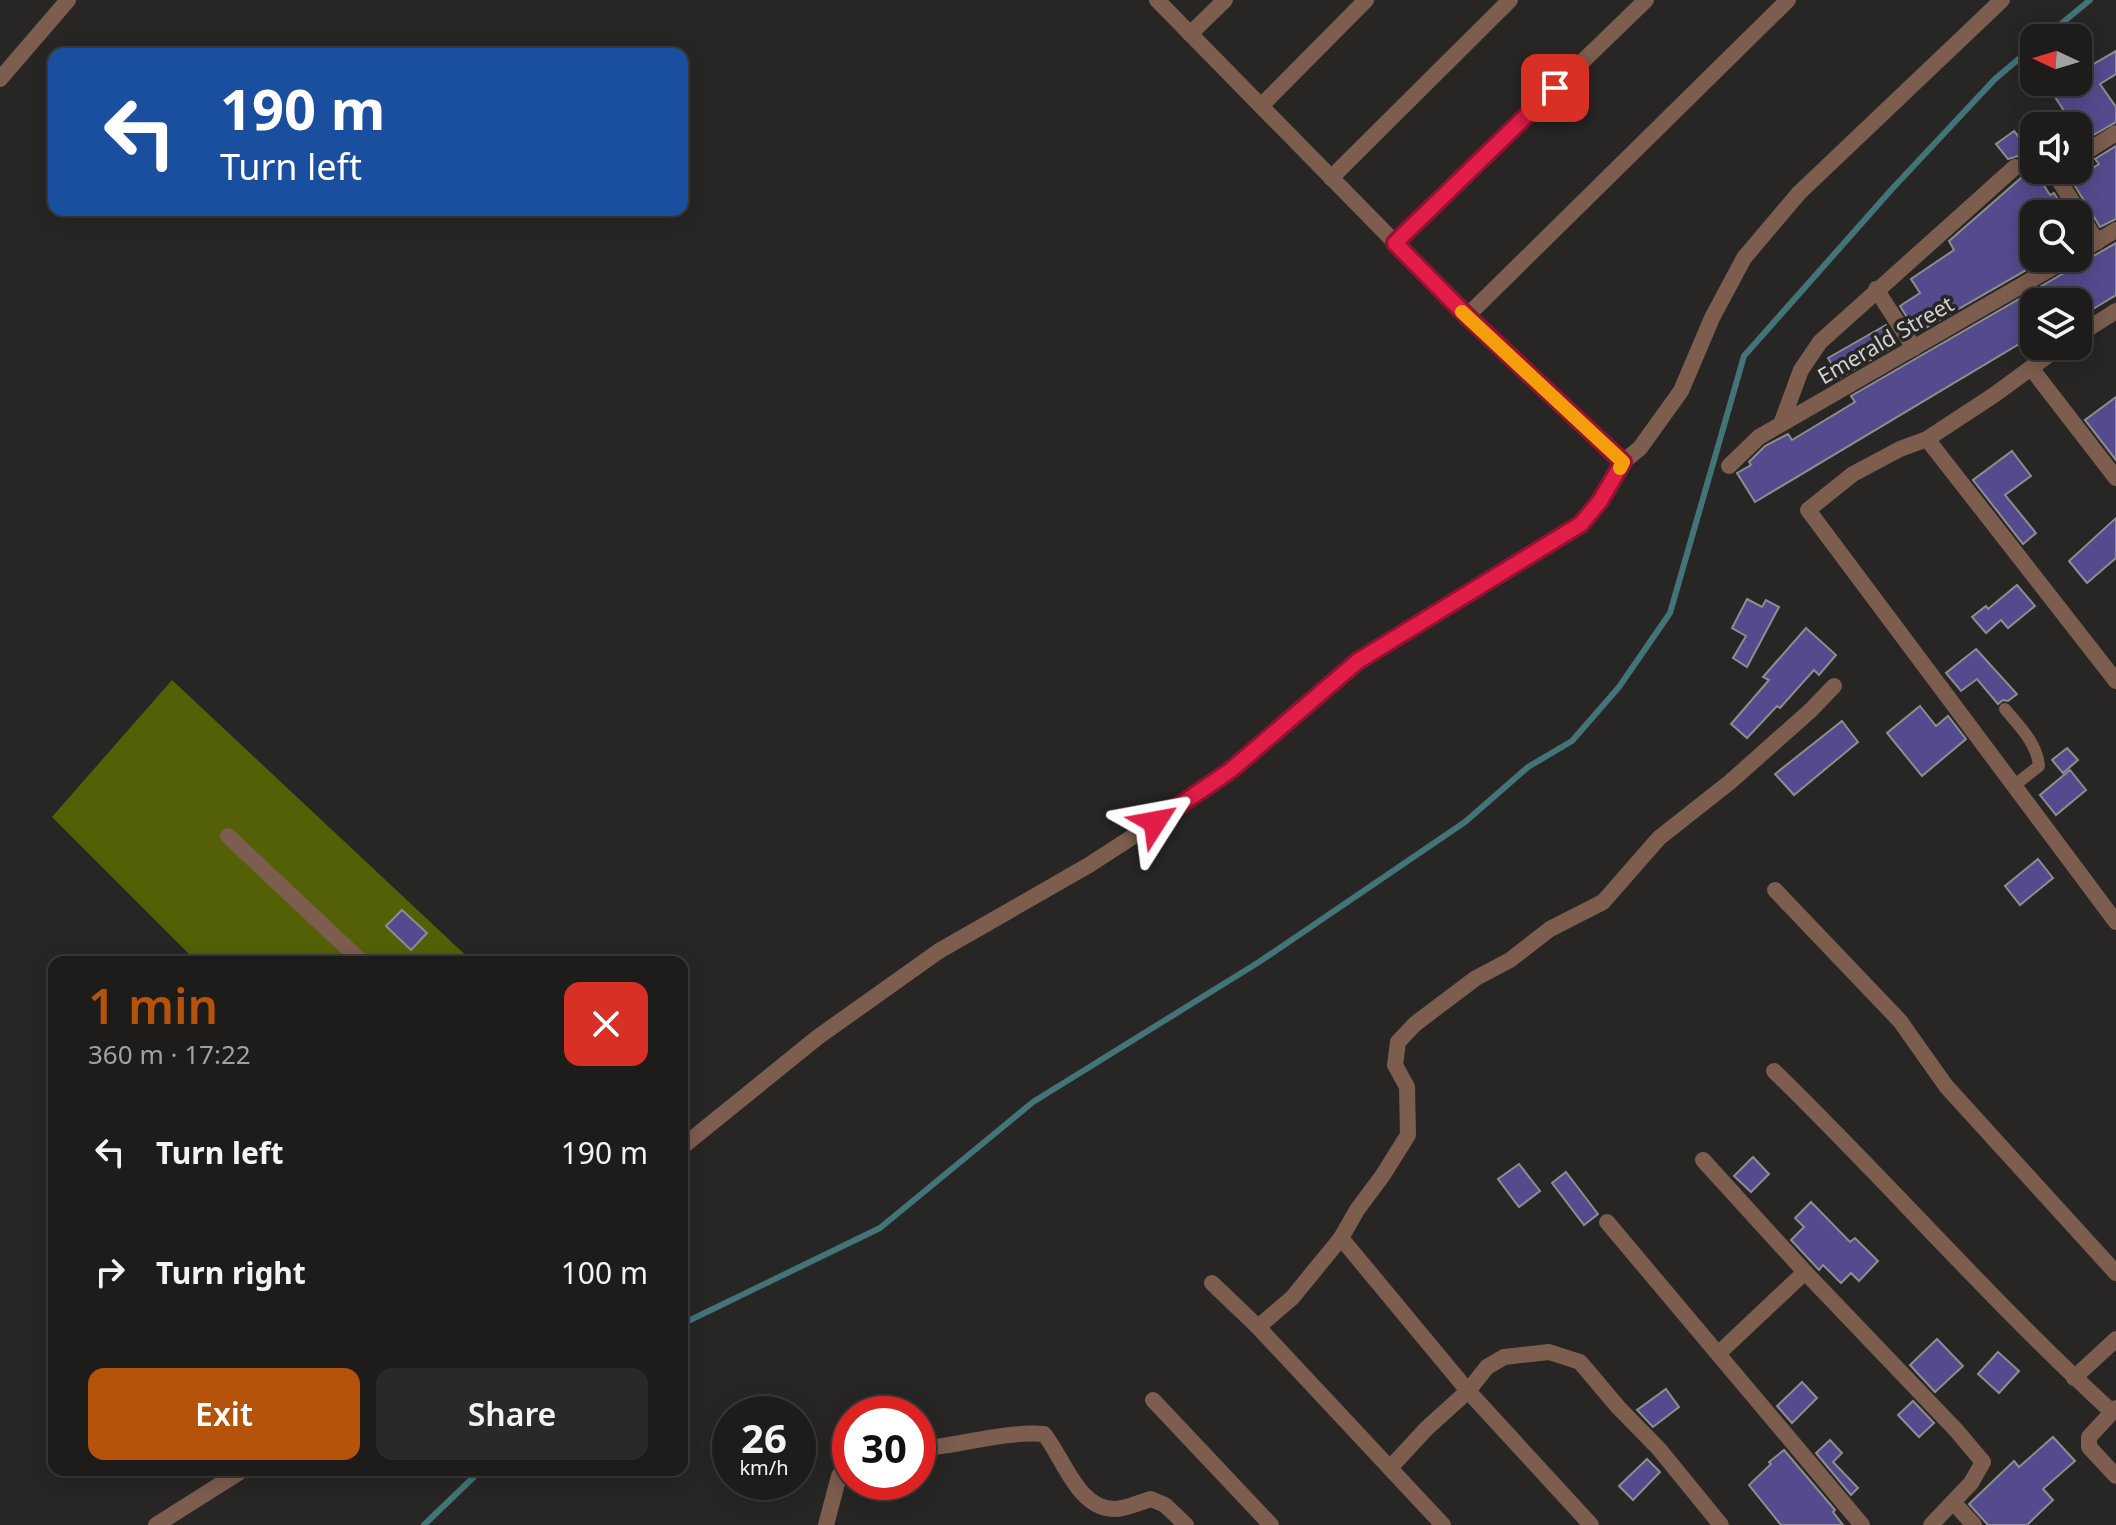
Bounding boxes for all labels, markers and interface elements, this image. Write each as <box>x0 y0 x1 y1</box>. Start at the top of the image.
north arrow <box>2020 24 2092 96</box>
map controls <box>2020 24 2092 360</box>
pin <box>1521 54 1589 122</box>
icon: arrive <box>1533 66 1577 110</box>
text: 190 m <box>220 70 385 146</box>
icon: left <box>88 80 192 184</box>
button: sound <box>2020 112 2092 184</box>
text: Turn left <box>220 142 362 191</box>
button: search <box>2020 200 2092 272</box>
street label: Emerald Street <box>1811 288 1959 390</box>
button: layers <box>2020 288 2092 360</box>
position arrow <box>1113 780 1197 864</box>
text: 1 min <box>88 973 218 1038</box>
button: close <box>564 982 648 1066</box>
text: 360 m · 17:22 <box>88 1036 251 1072</box>
icon: left <box>88 1130 132 1174</box>
text: Turn left <box>156 1132 284 1173</box>
text: 190 m <box>561 1132 648 1173</box>
icon: right <box>88 1250 132 1294</box>
text: Turn right <box>156 1252 306 1293</box>
text: 100 m <box>561 1252 648 1293</box>
button: Exit <box>88 1368 360 1460</box>
button: Share <box>376 1368 648 1460</box>
speed limit sign: 30 <box>832 1396 936 1500</box>
text: 26 <box>741 1410 787 1465</box>
text: km/h <box>739 1454 789 1481</box>

